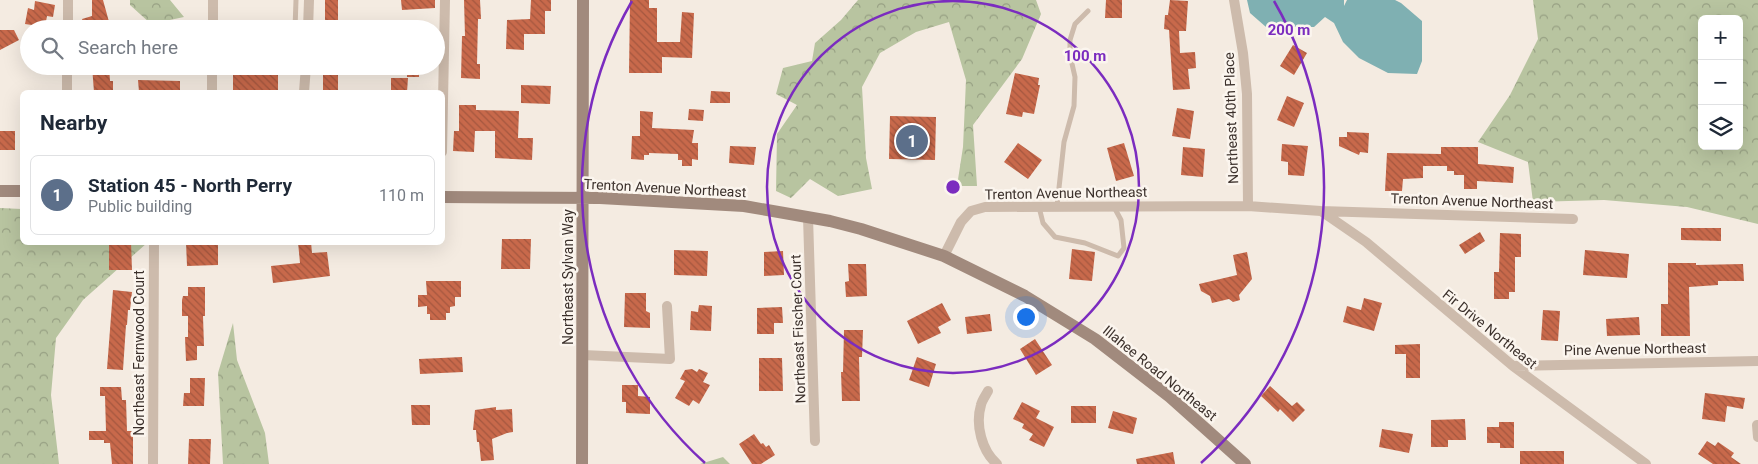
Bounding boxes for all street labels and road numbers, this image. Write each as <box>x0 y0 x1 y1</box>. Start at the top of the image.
street label: Northeast 40th Place <box>1221 52 1241 184</box>
street label: Trenton Avenue Northeast <box>583 176 747 200</box>
street label: Trenton Avenue Northeast <box>985 184 1148 202</box>
street label: Trenton Avenue Northeast <box>1390 190 1554 212</box>
street label: Northeast Sylvan Way <box>560 209 576 345</box>
street label: Northeast Fischer Court <box>787 254 809 404</box>
street label: Northeast Fernwood Court <box>131 270 147 436</box>
street label: Fir Drive Northeast <box>1440 286 1541 372</box>
street label: Illahee Road Northeast <box>1100 322 1221 424</box>
street label: Pine Avenue Northeast <box>1564 340 1707 358</box>

